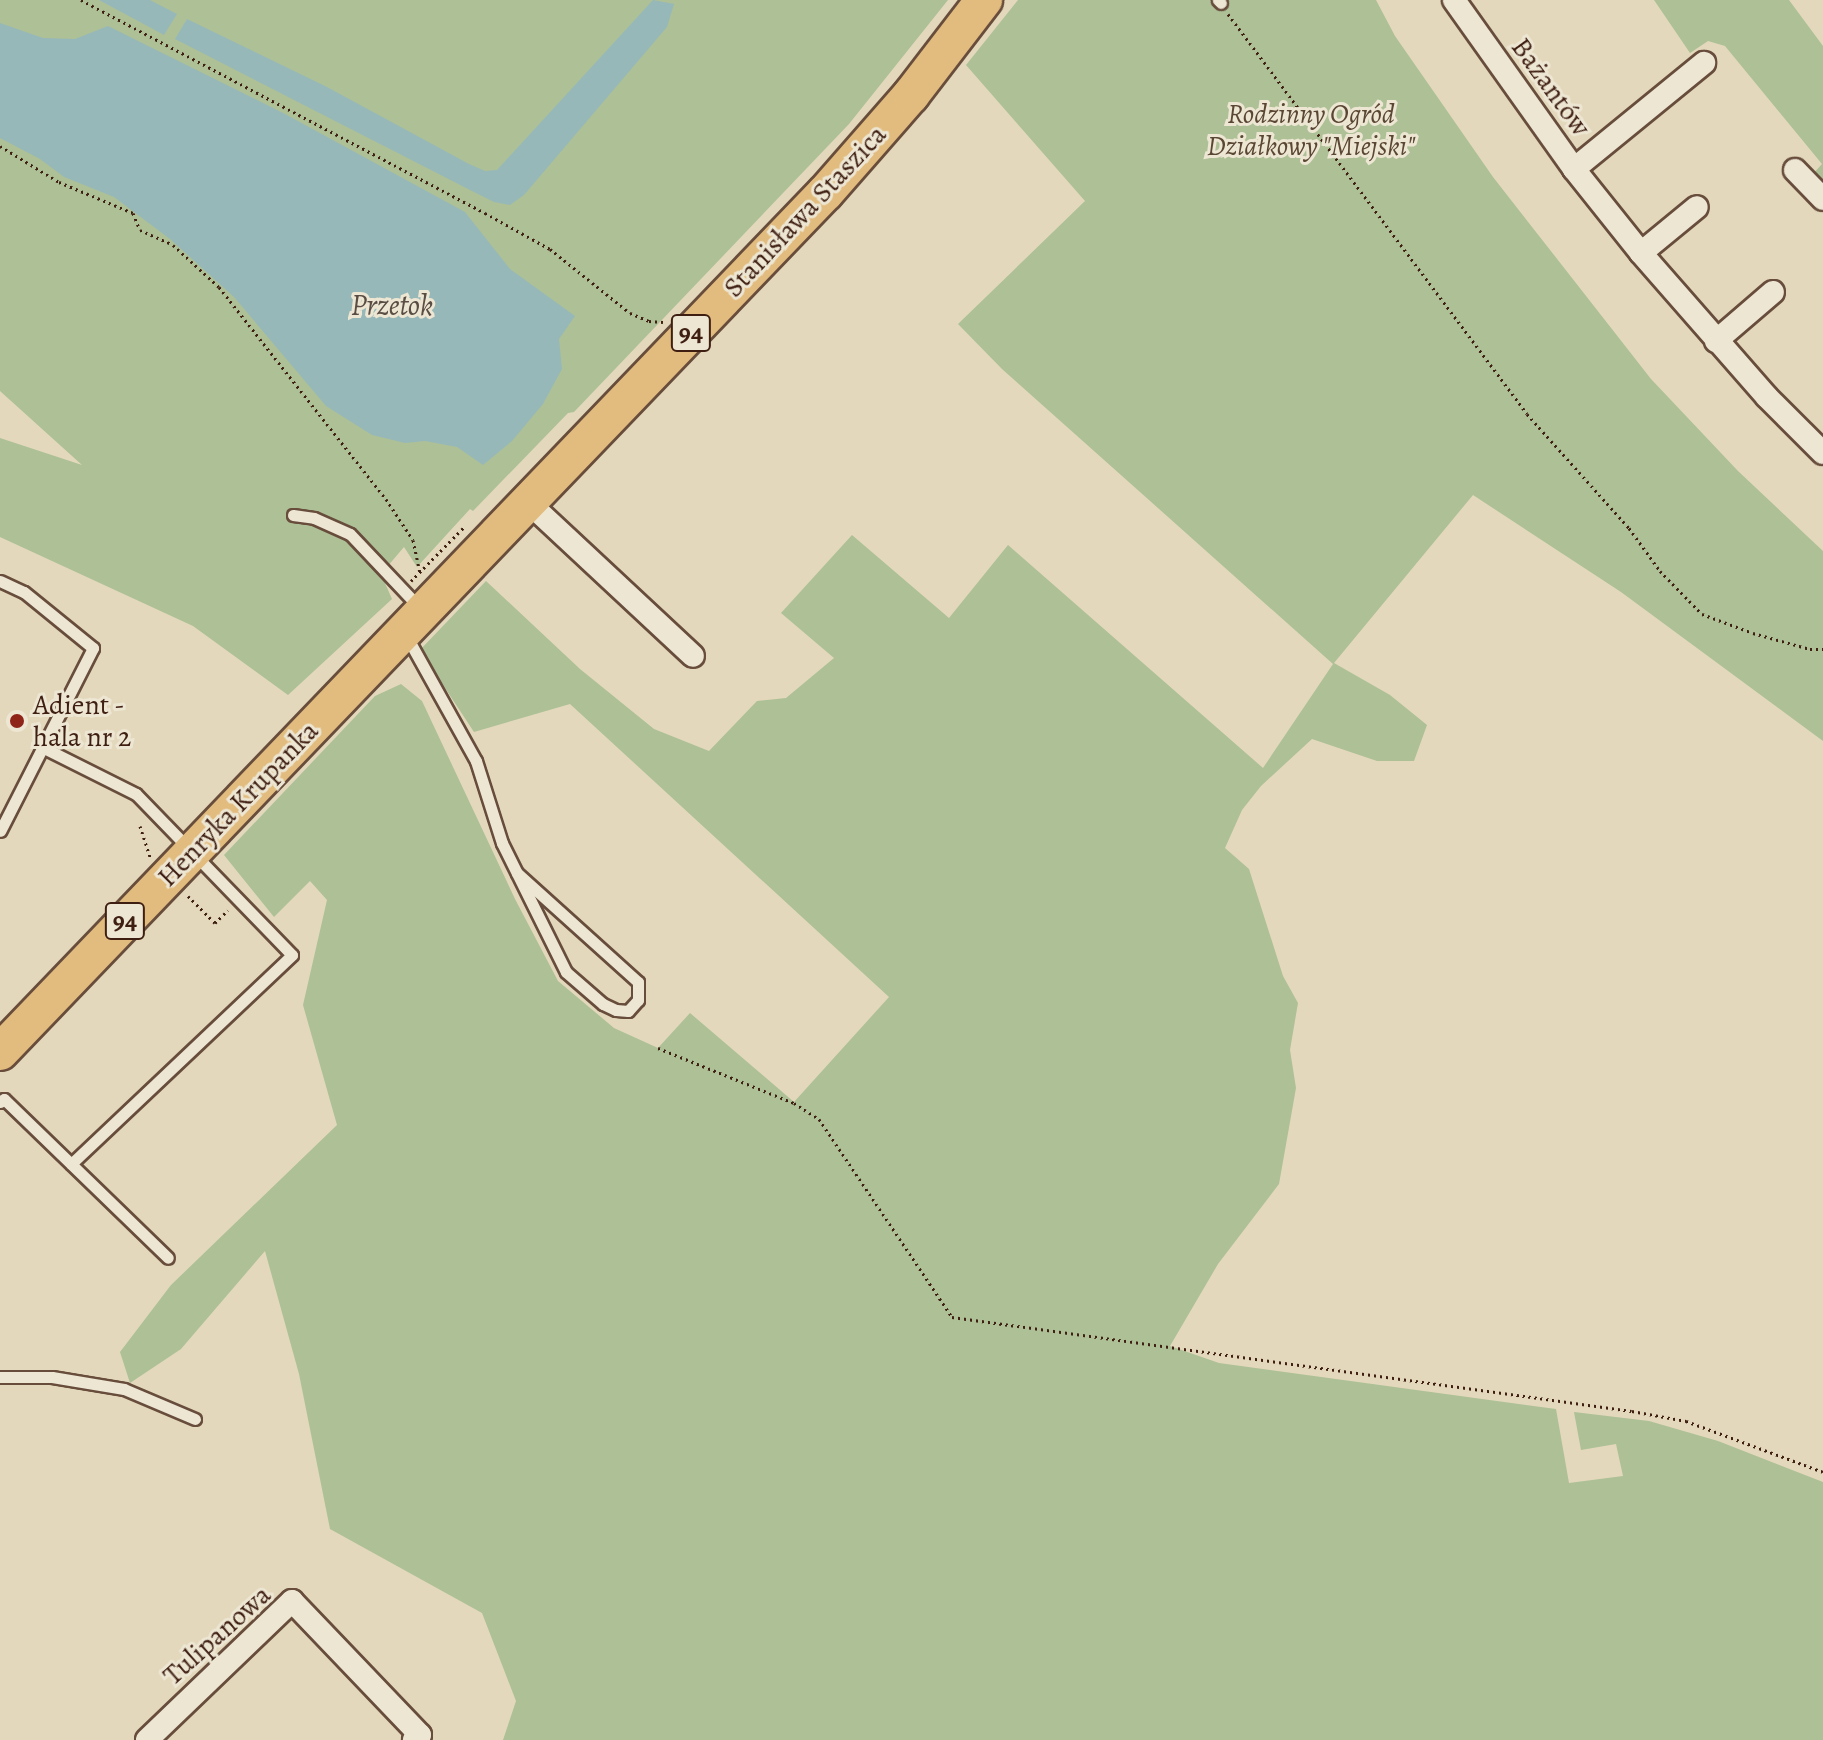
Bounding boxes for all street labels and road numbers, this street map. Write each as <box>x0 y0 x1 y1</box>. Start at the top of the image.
street label: Bażantów <box>1504 31 1598 143</box>
street label: Stanisława Staszica <box>717 118 893 304</box>
road number: 94 <box>669 311 713 355</box>
street label: Henryka Krupanka <box>151 714 325 894</box>
road number: 94 <box>103 899 147 943</box>
street label: Tulipanowa <box>156 1578 278 1692</box>

